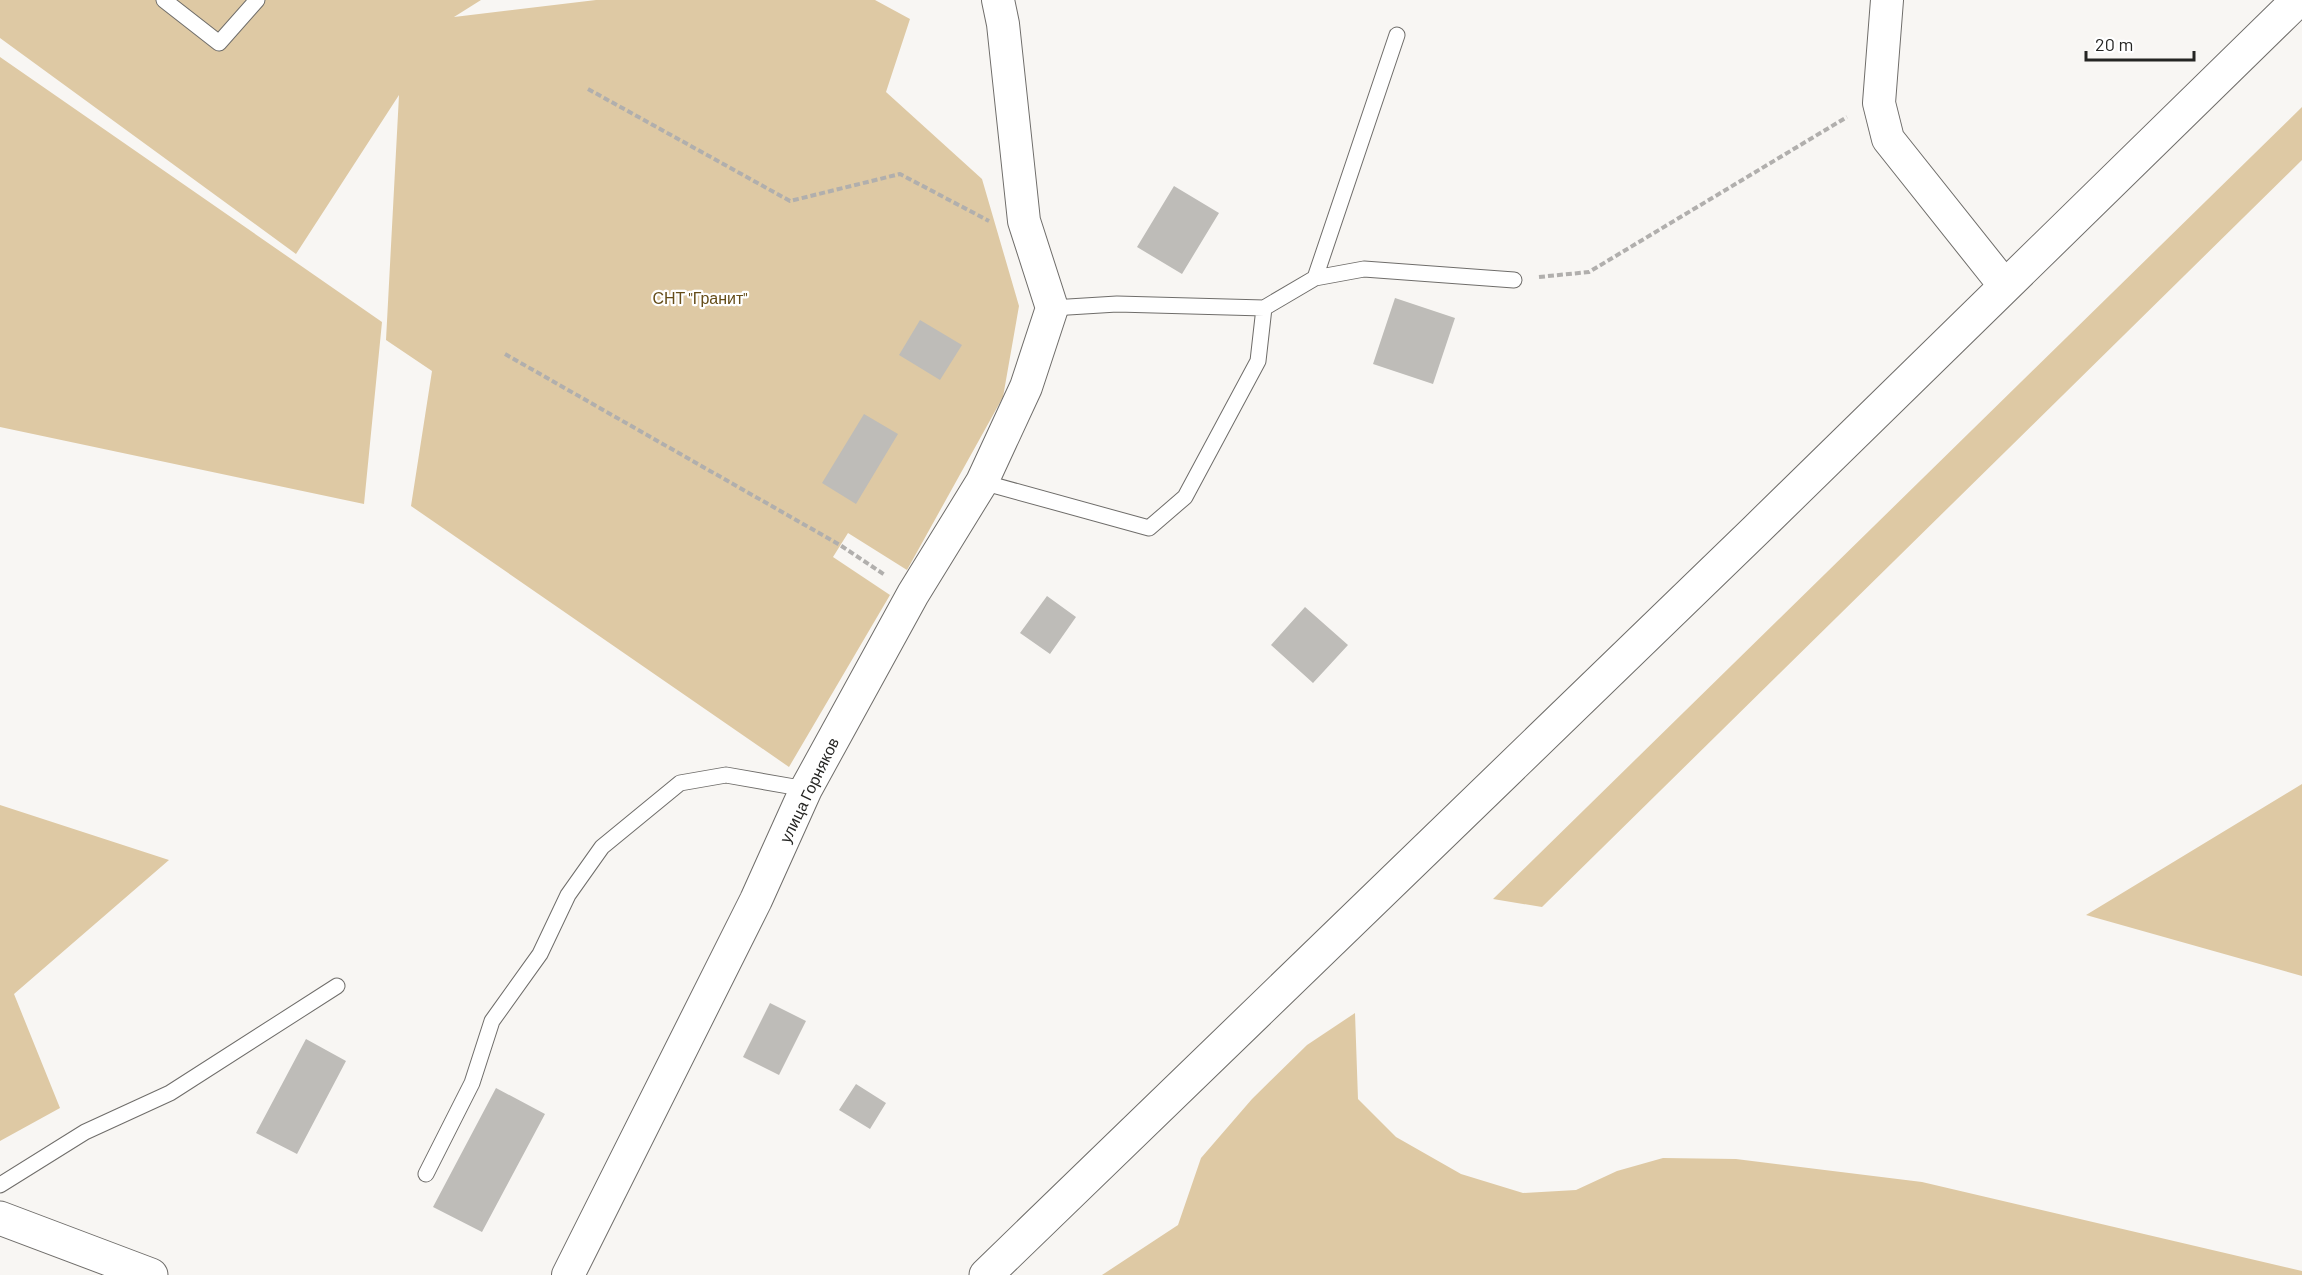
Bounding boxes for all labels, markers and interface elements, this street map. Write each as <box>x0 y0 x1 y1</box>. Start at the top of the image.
scale bar <box>2086 24 2194 62</box>
text: 20 m <box>2095 33 2133 55</box>
park label: СНТ "Гранит" <box>652 288 748 307</box>
street label: улица Горняков <box>775 734 842 845</box>

